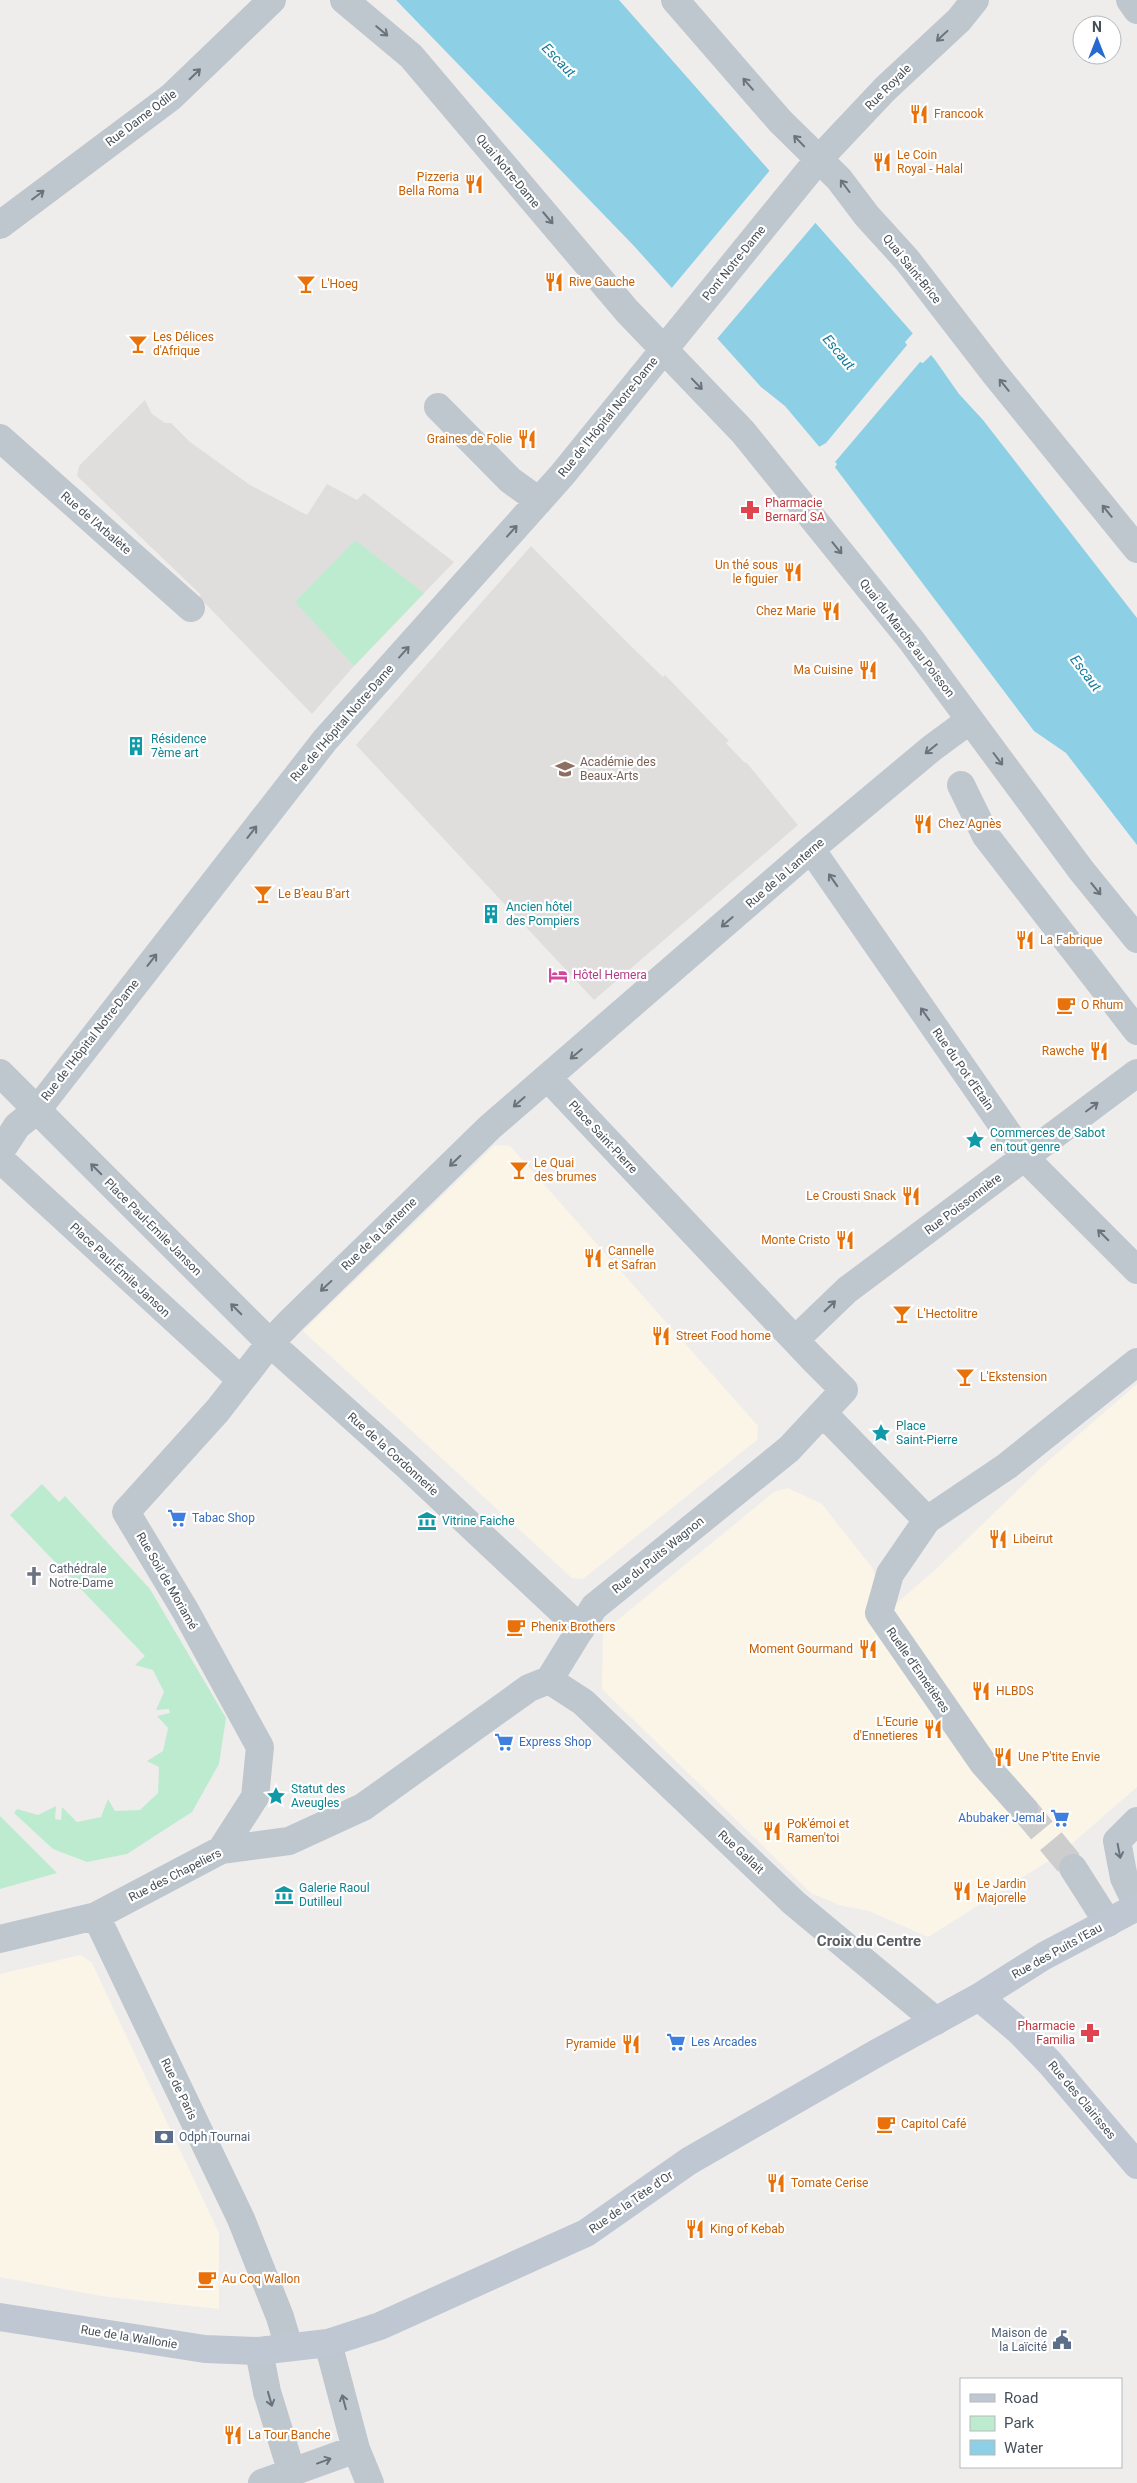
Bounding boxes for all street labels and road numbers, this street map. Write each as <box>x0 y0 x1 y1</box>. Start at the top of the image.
street label: Rue Royale <box>862 61 914 113</box>
street label: Rue Dame Odile <box>103 87 179 149</box>
street label: Quai Notre-Dame <box>473 131 543 211</box>
street label: Pont Notre-Dame <box>700 223 768 303</box>
street label: Quai Saint-Brice <box>880 232 944 306</box>
street label: Rue de l'Hôpital Notre-Dame <box>555 354 661 480</box>
street label: Rue de l'Arbalète <box>58 489 134 557</box>
street label: Quai du Marché au Poisson <box>857 576 957 700</box>
street label: Rue de l'Hôpital Notre-Dame <box>287 662 397 784</box>
street label: Rue de la Lanterne <box>743 835 827 911</box>
street label: Rue de l'Hôpital Notre-Dame <box>38 977 142 1103</box>
street label: Rue du Pot d'Etain <box>930 1025 996 1113</box>
street label: Place Saint-Pierre <box>566 1098 640 1176</box>
street label: Rue Poissonnière <box>922 1171 1004 1237</box>
street label: Place Paul-Emile Janson <box>102 1176 204 1278</box>
street label: Rue de la Lanterne <box>339 1195 419 1273</box>
street label: Place Paul-Émile Janson <box>67 1219 174 1320</box>
street label: Rue de la Cordonnerie <box>345 1410 441 1498</box>
street label: Rue du Puits Wagnon <box>609 1514 707 1596</box>
street label: Rue Soil de Moriamé <box>133 1530 201 1632</box>
street label: Ruelle d'Ennetières <box>883 1625 953 1715</box>
street label: Rue Gallait <box>715 1827 767 1877</box>
street label: Rue des Chapeliers <box>126 1846 224 1904</box>
street label: Rue des Puits l'Eau <box>1010 1920 1104 1982</box>
street label: Rue de Paris <box>158 2056 200 2122</box>
street label: Rue des Clairisses <box>1045 2058 1119 2142</box>
street label: Rue de la Tête d'Or <box>586 2168 676 2236</box>
street label: Rue de la Wallonie <box>80 2322 178 2352</box>

